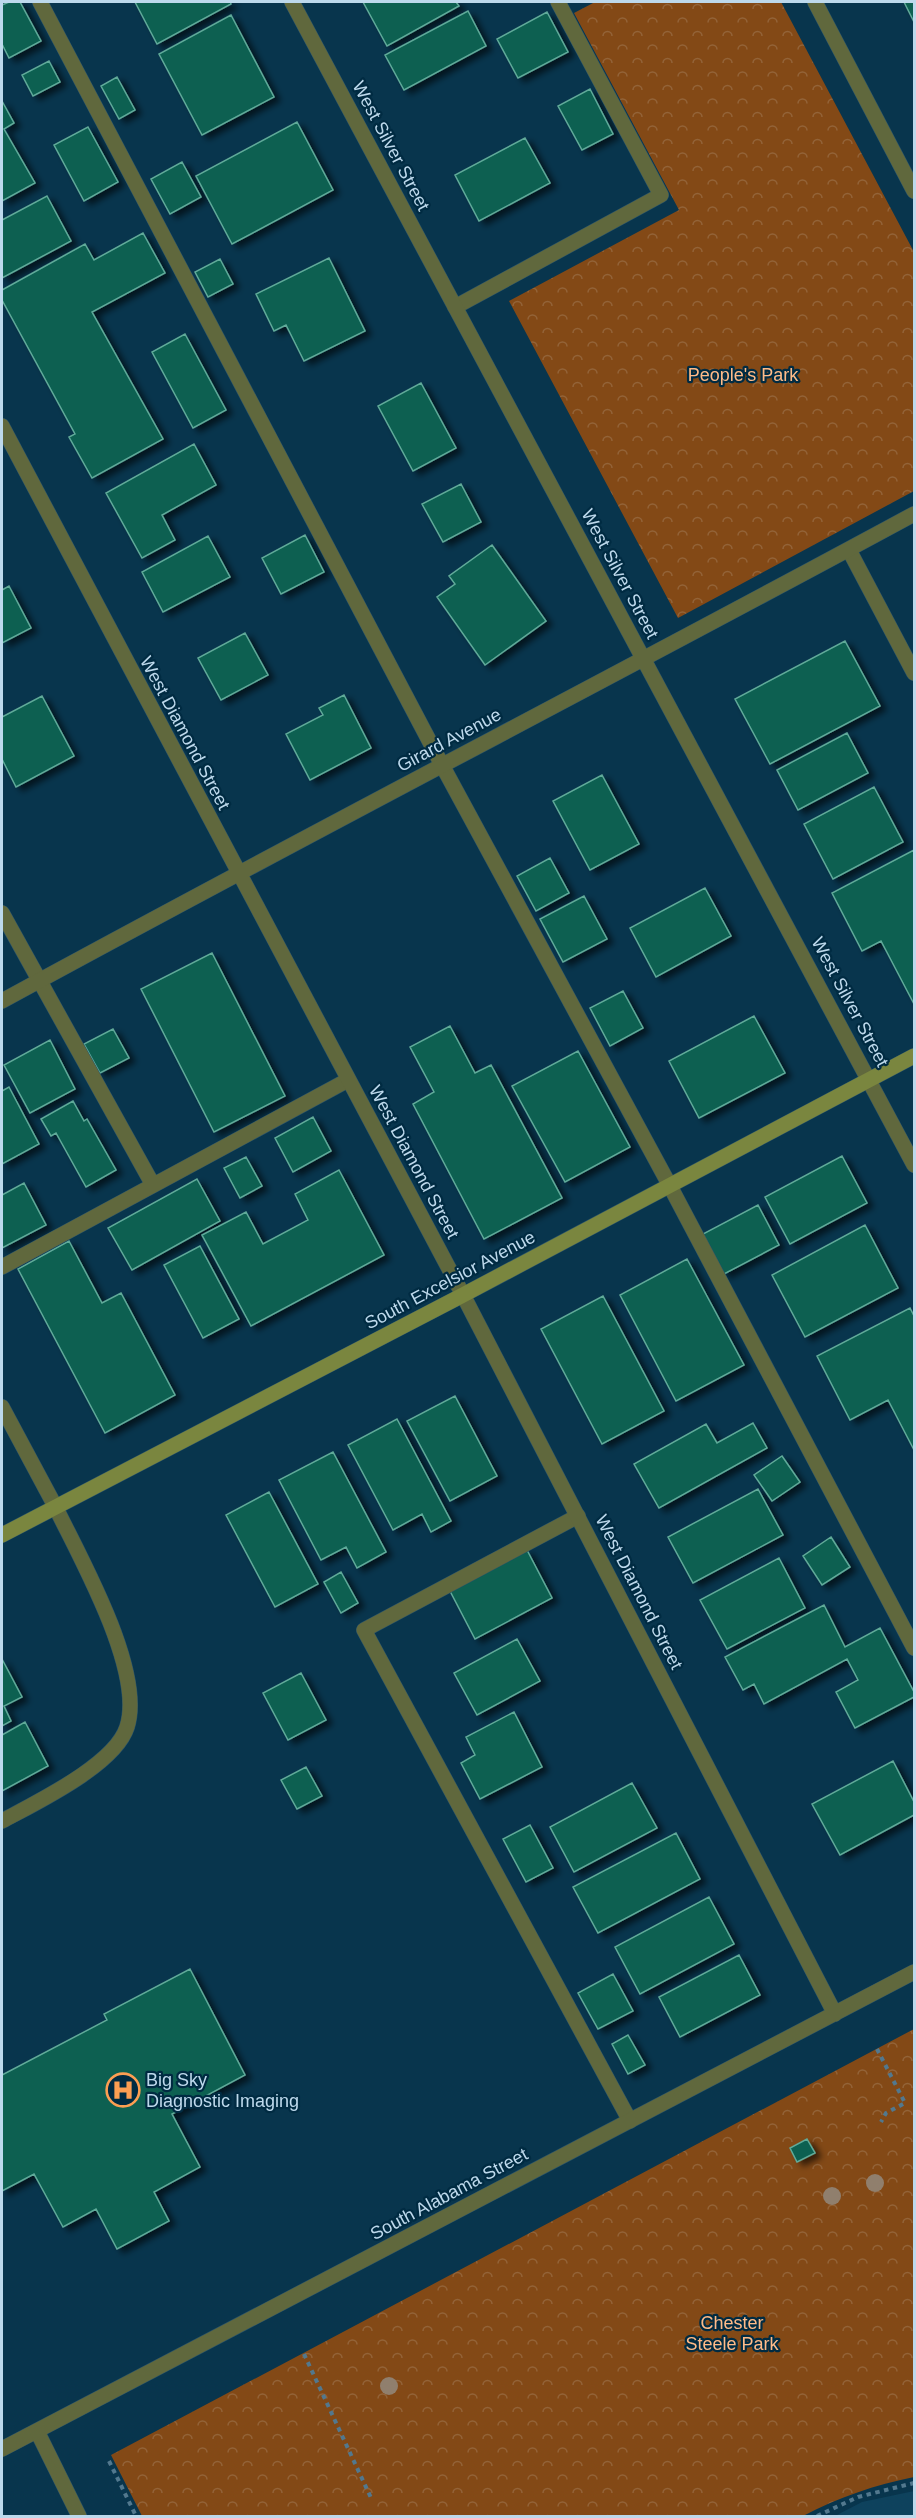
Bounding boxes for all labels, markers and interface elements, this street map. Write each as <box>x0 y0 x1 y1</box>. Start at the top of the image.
street label: West Silver Street <box>348 78 434 214</box>
park label: People's Park <box>688 365 799 385</box>
street label: West Silver Street <box>577 506 663 642</box>
street label: West Diamond Street <box>136 653 234 813</box>
street label: Girard Avenue <box>394 704 504 776</box>
street label: West Silver Street <box>807 934 893 1070</box>
street label: West Diamond Street <box>365 1082 463 1242</box>
street label: South Excelsior Avenue <box>362 1227 538 1333</box>
street label: West Diamond Street <box>591 1511 687 1673</box>
place label: Big Sky Diagnostic Imaging <box>146 2070 299 2111</box>
hospital icon: Big Sky Diagnostic Imaging <box>105 2072 141 2108</box>
street label: South Alabama Street <box>367 2144 531 2244</box>
park label: Chester Steele Park <box>685 2313 780 2354</box>

